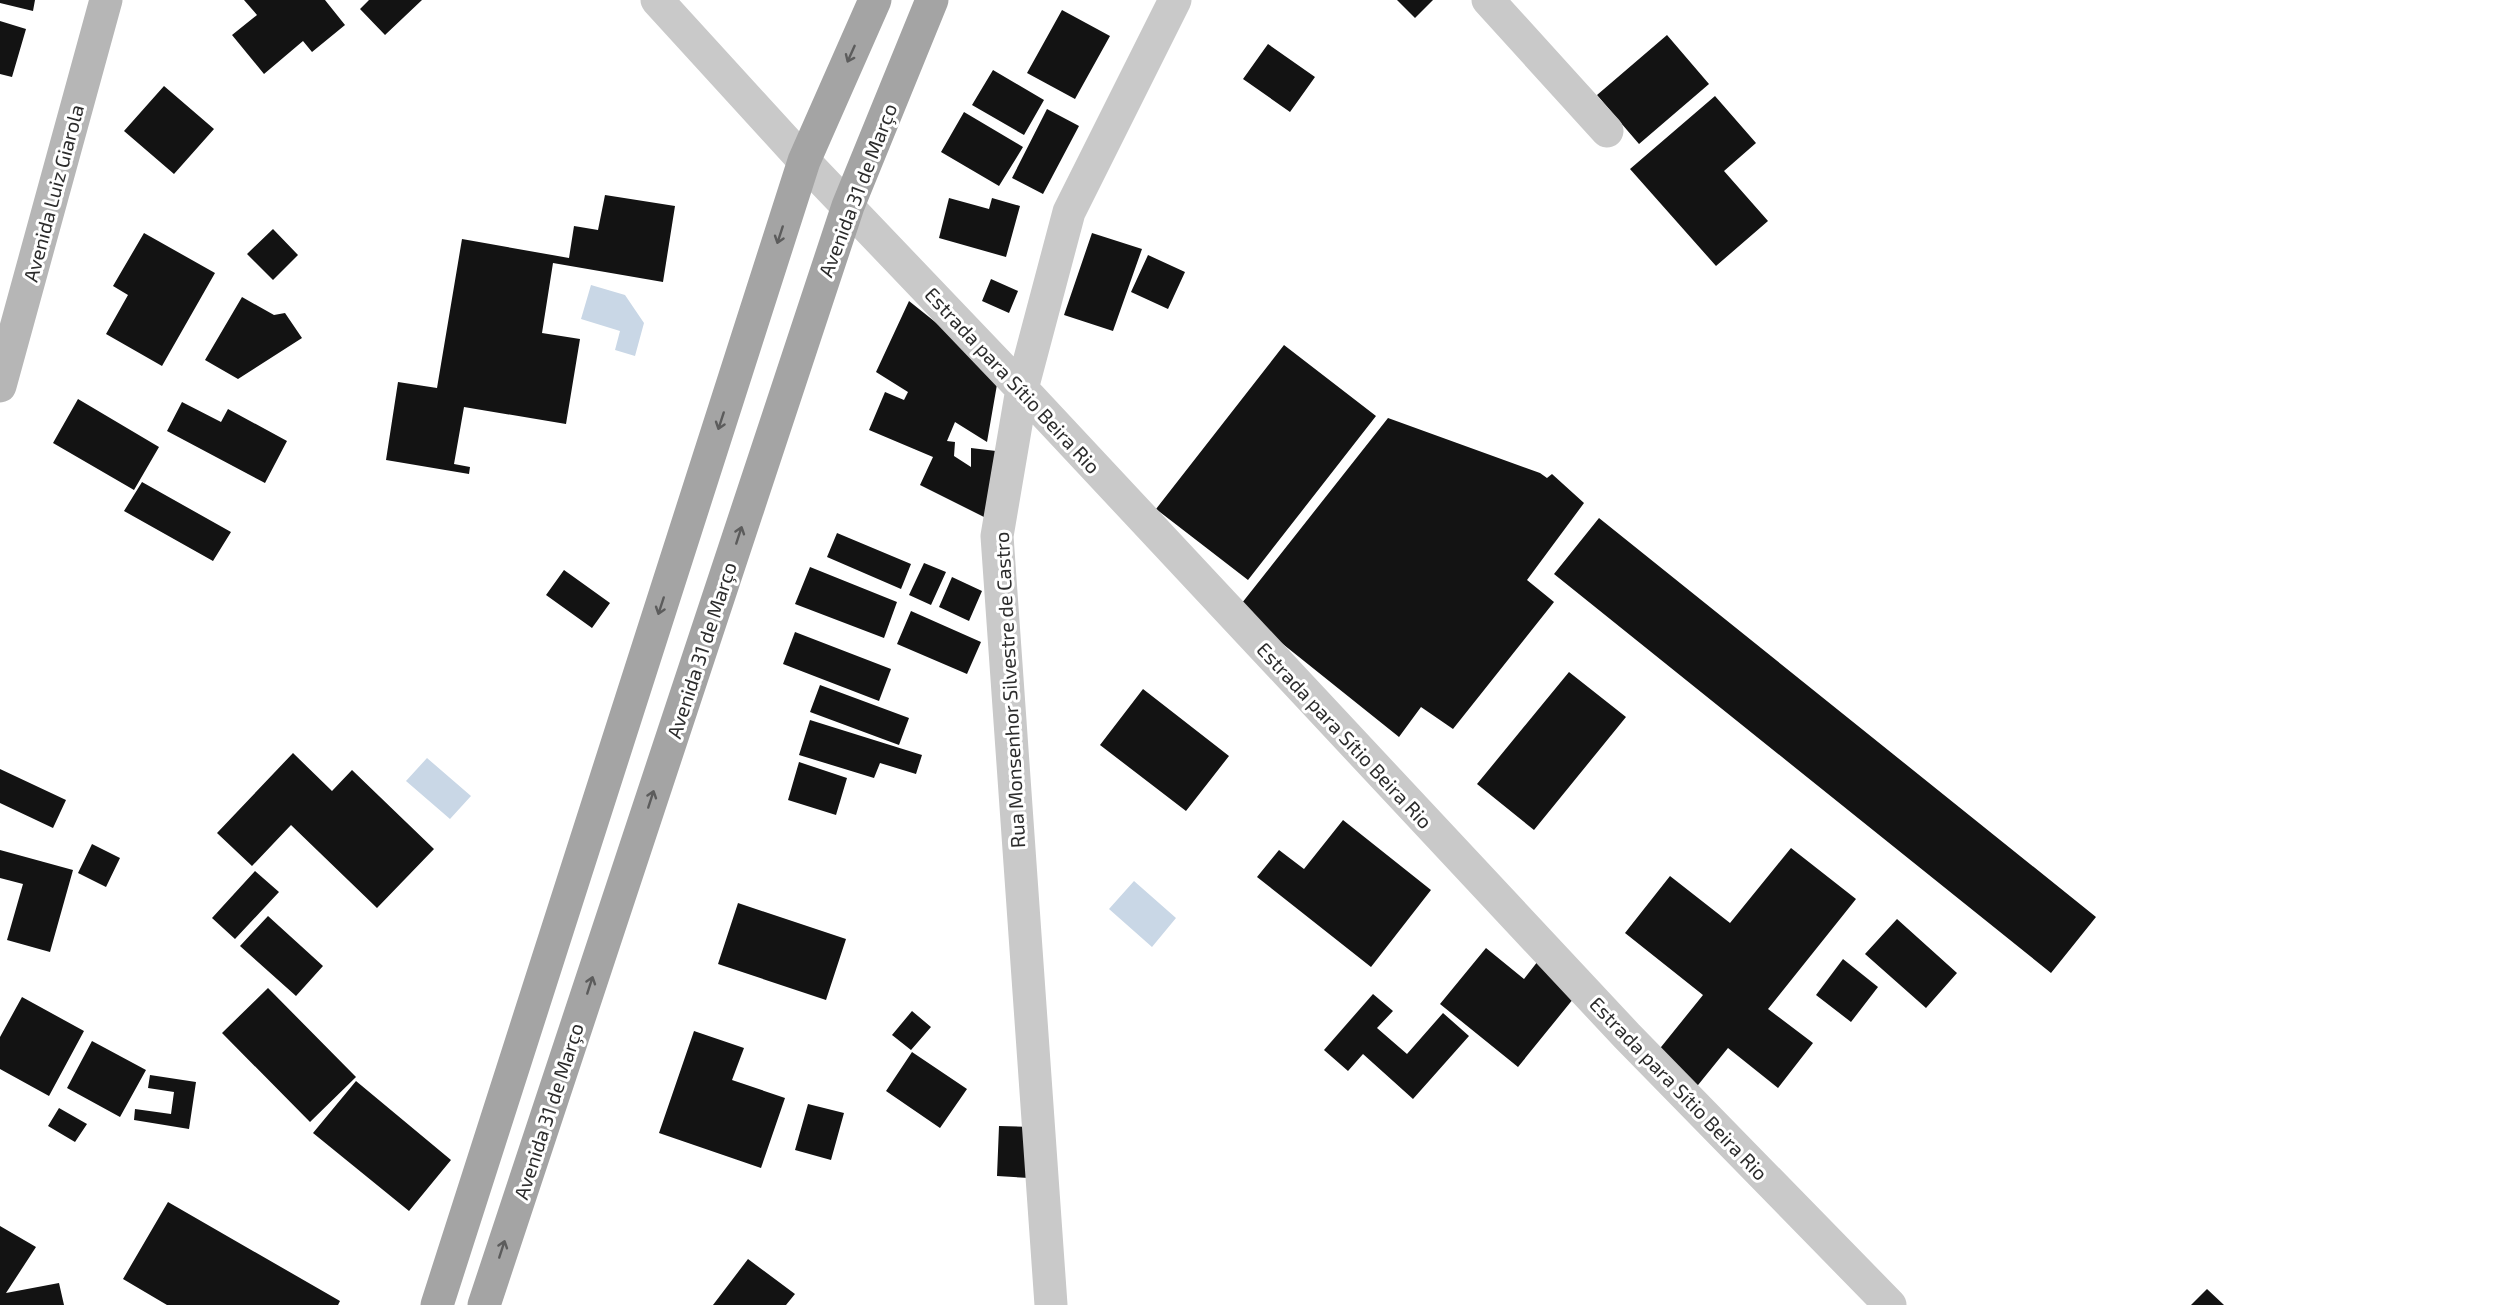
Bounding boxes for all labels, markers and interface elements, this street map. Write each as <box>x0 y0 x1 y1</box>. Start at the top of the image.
one-way arrow <box>845 44 856 62</box>
street label: Avenida 31 de Março <box>813 100 902 281</box>
street label: Avenida Luiz Giarola <box>18 102 88 284</box>
one-way arrow <box>774 225 785 244</box>
street label: Estrada para Sítio Beira Rio <box>920 282 1106 478</box>
one-way arrow <box>715 411 726 430</box>
one-way arrow <box>734 526 745 545</box>
street label: Rua Monsenhor Silvestre de Castro <box>989 531 1029 849</box>
street label: Avenida 31 de Março <box>661 559 742 742</box>
one-way arrow <box>655 596 666 615</box>
street label: Estrada para Sítio Beira Rio <box>1252 637 1438 833</box>
one-way arrow <box>647 791 658 809</box>
one-way arrow <box>585 976 596 995</box>
street label: Estrada para Sítio Beira Rio <box>1585 991 1773 1185</box>
street label: Avenida 31 de Março <box>508 1020 589 1203</box>
one-way arrow <box>498 1240 509 1259</box>

